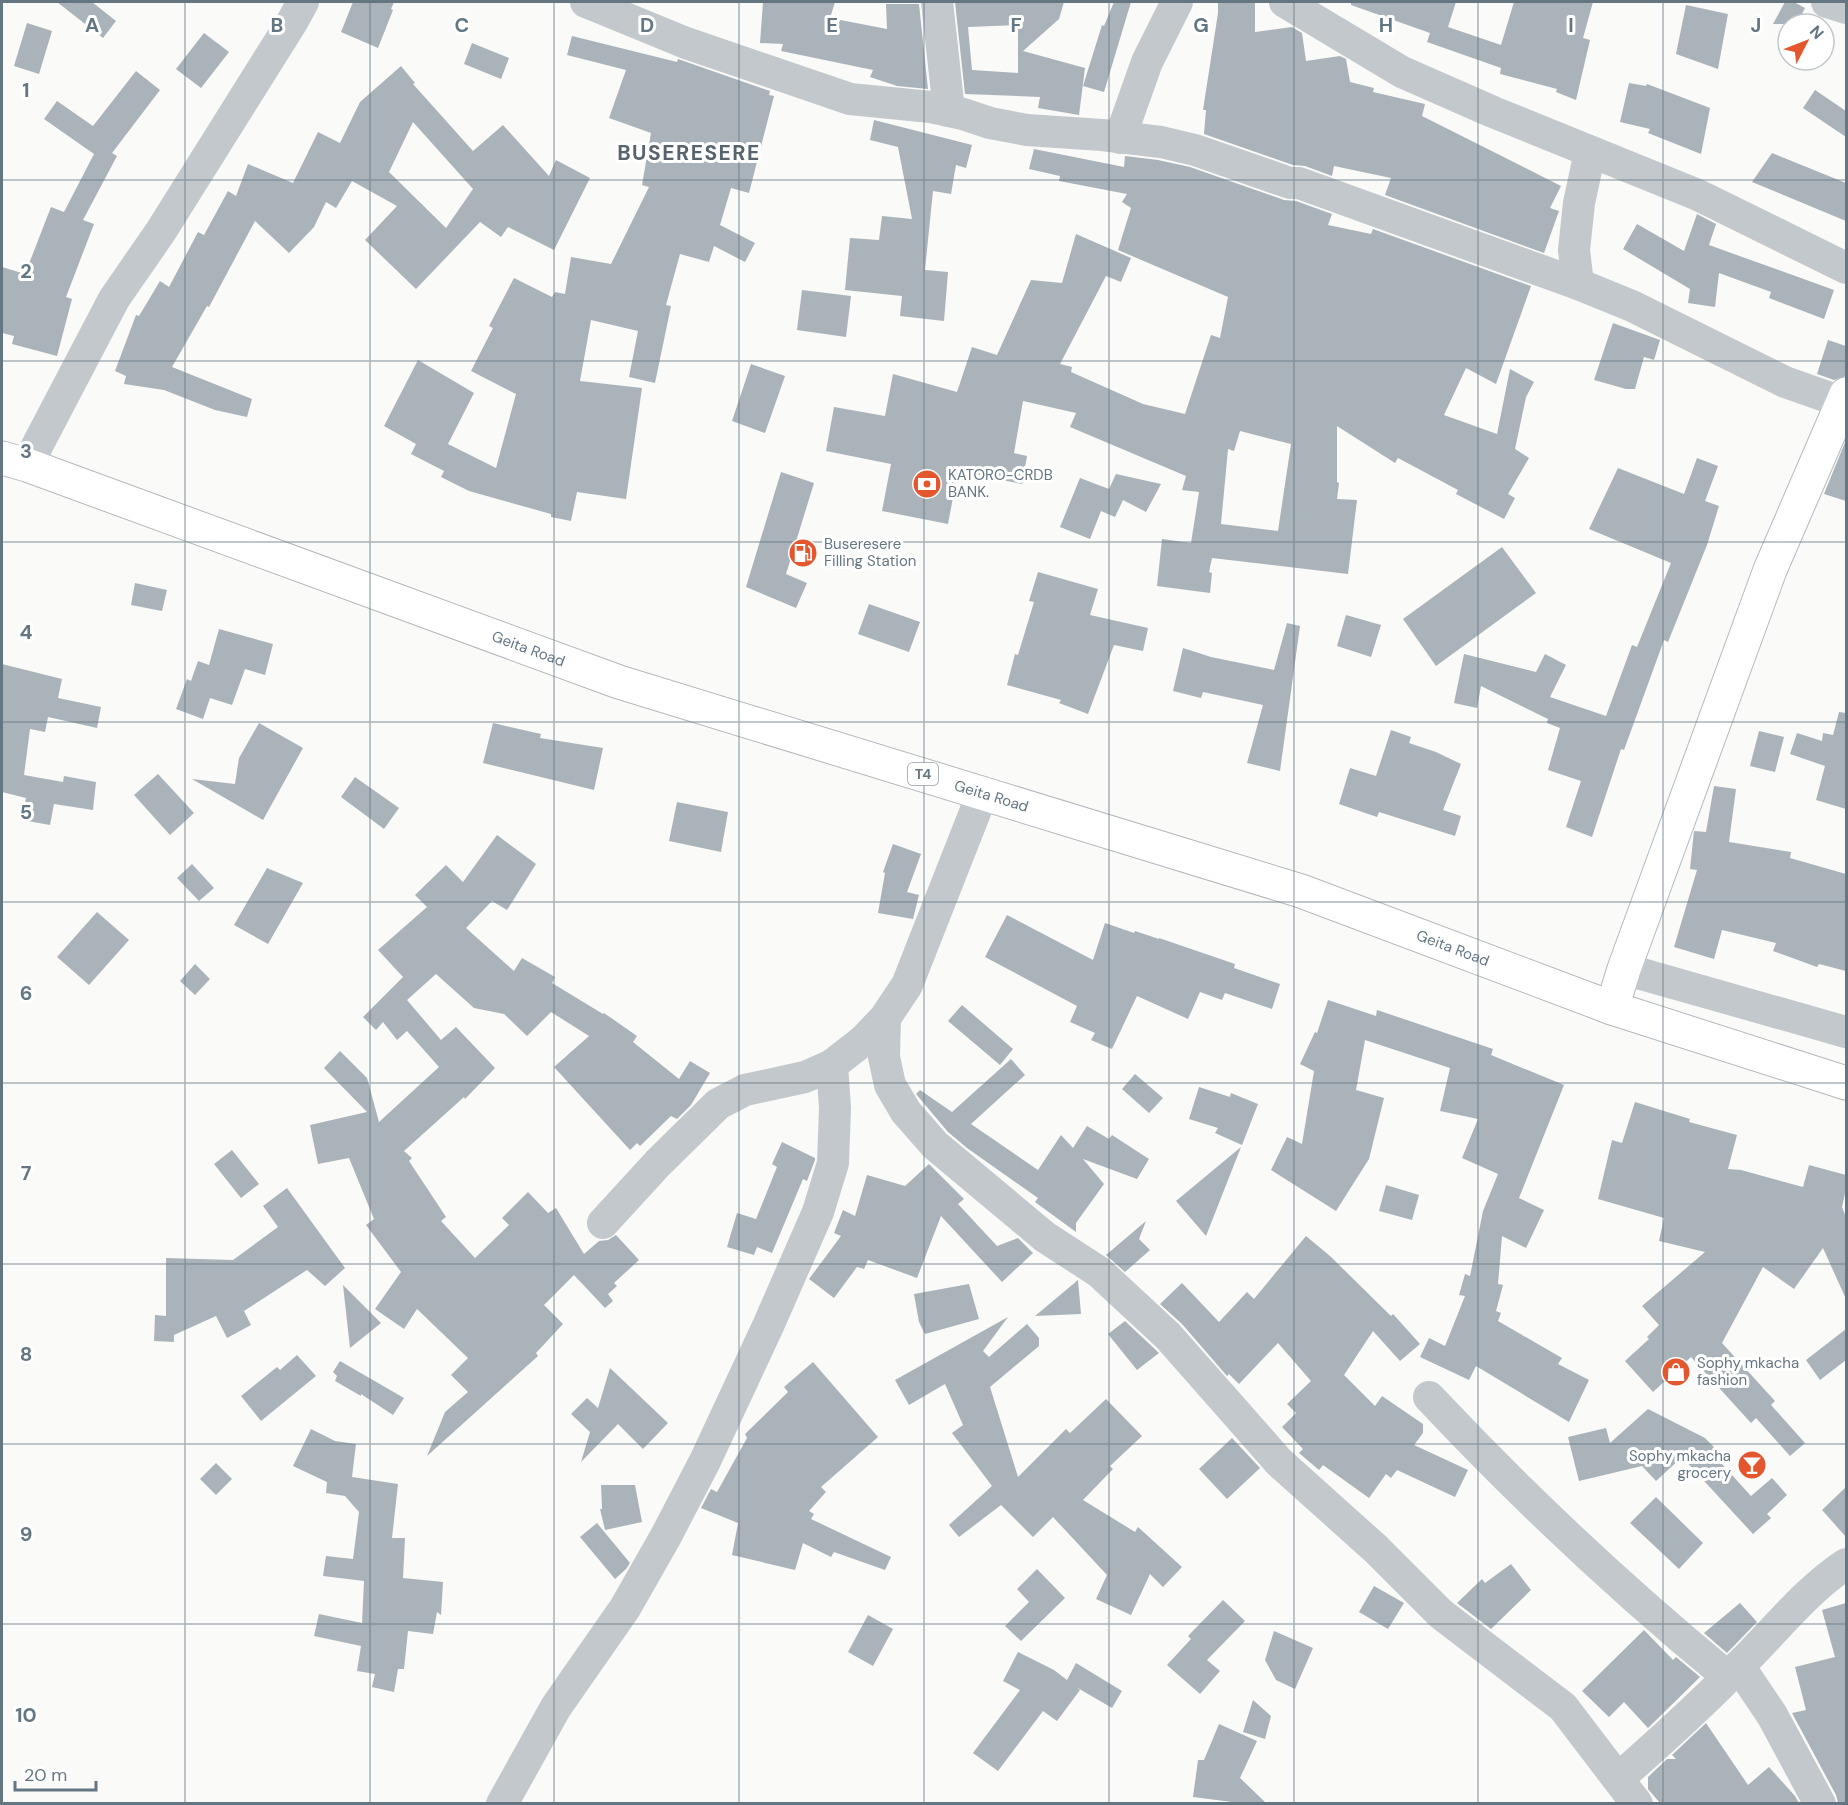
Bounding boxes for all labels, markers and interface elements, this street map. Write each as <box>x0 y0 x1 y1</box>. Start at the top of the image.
text: A <box>85 12 99 38</box>
text: B <box>271 12 283 38</box>
text: C <box>455 12 469 38</box>
text: D <box>640 12 654 38</box>
text: E <box>826 12 838 38</box>
text: F <box>1010 12 1022 38</box>
text: G <box>1193 12 1209 38</box>
text: H <box>1379 12 1393 38</box>
text: I <box>1568 12 1574 38</box>
text: J <box>1751 12 1761 38</box>
north arrow <box>1776 12 1836 72</box>
text: N <box>1805 21 1828 44</box>
text: 1 <box>22 77 30 103</box>
district label: BUSERESERE <box>617 139 761 167</box>
text: 2 <box>20 258 32 284</box>
text: 3 <box>20 438 32 464</box>
place label: KATORO-CRDB BANK. <box>948 465 1053 502</box>
bank icon: KATORO-CRDB BANK. <box>911 468 943 500</box>
place label: Buseresere Filling Station <box>824 534 916 571</box>
fuel station icon: Buseresere Filling Station <box>787 537 819 569</box>
text: 4 <box>20 619 33 645</box>
street label: Geita Road <box>489 626 568 671</box>
road number: T4 <box>908 763 938 785</box>
street label: Geita Road <box>952 775 1031 817</box>
text: 5 <box>20 799 32 825</box>
street label: Geita Road <box>1413 925 1492 971</box>
text: 6 <box>20 980 32 1006</box>
text: 7 <box>21 1160 32 1186</box>
text: 8 <box>20 1341 32 1367</box>
place label: Sophy mkacha fashion <box>1697 1353 1799 1390</box>
shop icon: Sophy mkacha fashion <box>1660 1356 1692 1388</box>
place label: Sophy mkacha grocery <box>1629 1446 1732 1483</box>
bar icon: Sophy mkacha grocery <box>1736 1449 1768 1481</box>
text: 9 <box>20 1521 32 1547</box>
text: 10 <box>15 1702 37 1728</box>
scale bar <box>15 1754 96 1792</box>
text: 20 m <box>24 1763 67 1787</box>

